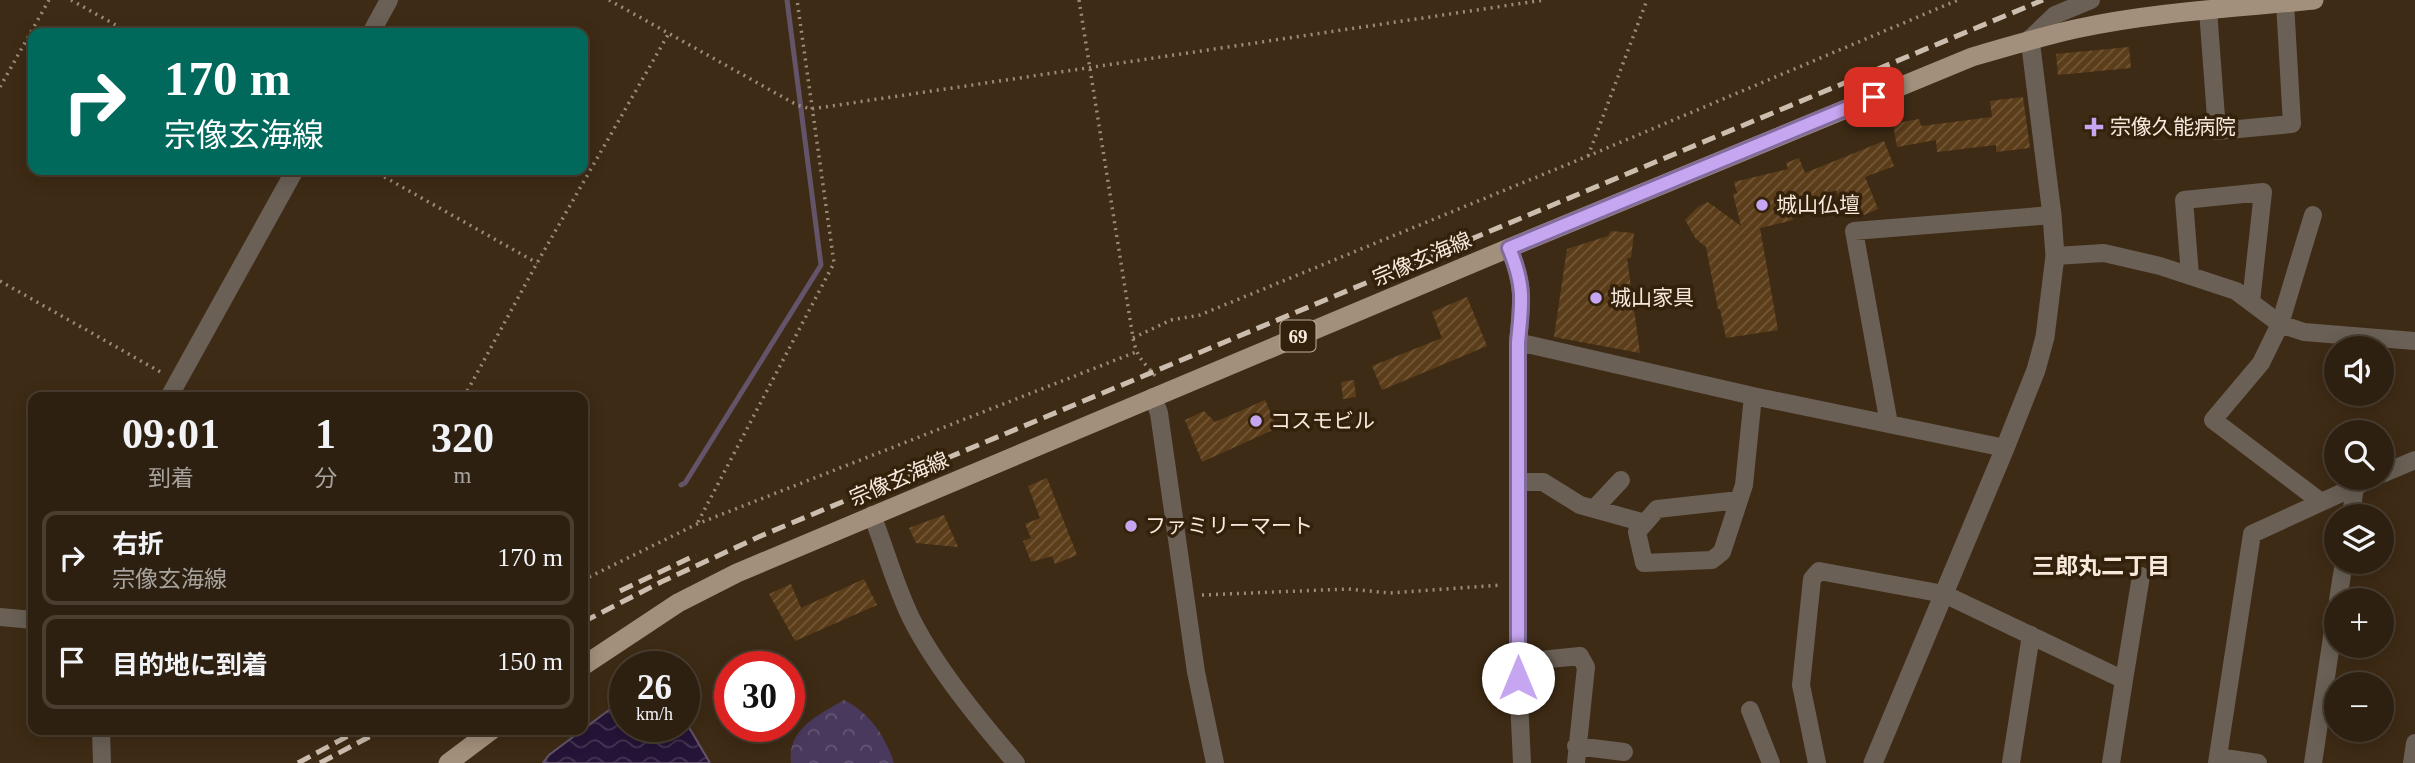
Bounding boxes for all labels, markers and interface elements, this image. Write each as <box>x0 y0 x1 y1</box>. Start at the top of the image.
text: 170 m <box>164 51 291 106</box>
icon: right <box>49 56 140 147</box>
pin <box>1844 67 1904 127</box>
icon: arrive <box>1855 78 1893 116</box>
place label: 宗像久能病院 <box>2110 115 2236 139</box>
text: 宗像玄海線 <box>164 117 324 153</box>
marker: 宗像久能病院 <box>2084 117 2104 137</box>
place label: 城山仏壇 <box>1776 193 1860 217</box>
marker: 城山仏壇 <box>1754 197 1770 213</box>
street label: 宗像玄海線 <box>1369 227 1475 291</box>
place label: 城山家具 <box>1610 286 1694 310</box>
marker: 城山家具 <box>1588 290 1604 306</box>
road number: 69 <box>1280 320 1316 352</box>
map controls <box>2324 336 2394 742</box>
button: sound <box>2324 336 2394 406</box>
place label: コスモビル <box>1270 409 1375 433</box>
text: 09:01 <box>122 411 220 457</box>
text: 1 <box>315 411 336 457</box>
marker: コスモビル <box>1248 413 1264 429</box>
text: 320 <box>431 415 494 461</box>
button: search <box>2324 420 2394 490</box>
street label: 宗像玄海線 <box>846 447 952 511</box>
text: m <box>454 463 471 488</box>
text: 到着 <box>148 466 194 491</box>
text: 分 <box>314 466 337 491</box>
button: layers <box>2324 504 2394 574</box>
place label: ファミリーマート <box>1145 514 1313 538</box>
marker: ファミリーマート <box>1123 518 1139 534</box>
text: 右折 <box>112 530 164 559</box>
icon: right <box>53 539 91 577</box>
text: 170 m <box>497 543 563 572</box>
district label: 三郎丸二丁目 <box>2032 554 2170 579</box>
text: 宗像玄海線 <box>112 567 227 592</box>
button: + <box>2324 588 2394 658</box>
position arrow <box>1481 641 1555 715</box>
icon: arrive <box>53 643 91 681</box>
text: 150 m <box>497 647 563 676</box>
text: 目的地に到着 <box>112 651 268 680</box>
speed limit sign: 30 <box>714 651 805 742</box>
text: 26 <box>637 668 672 707</box>
button: − <box>2324 672 2394 742</box>
text: km/h <box>636 704 673 724</box>

